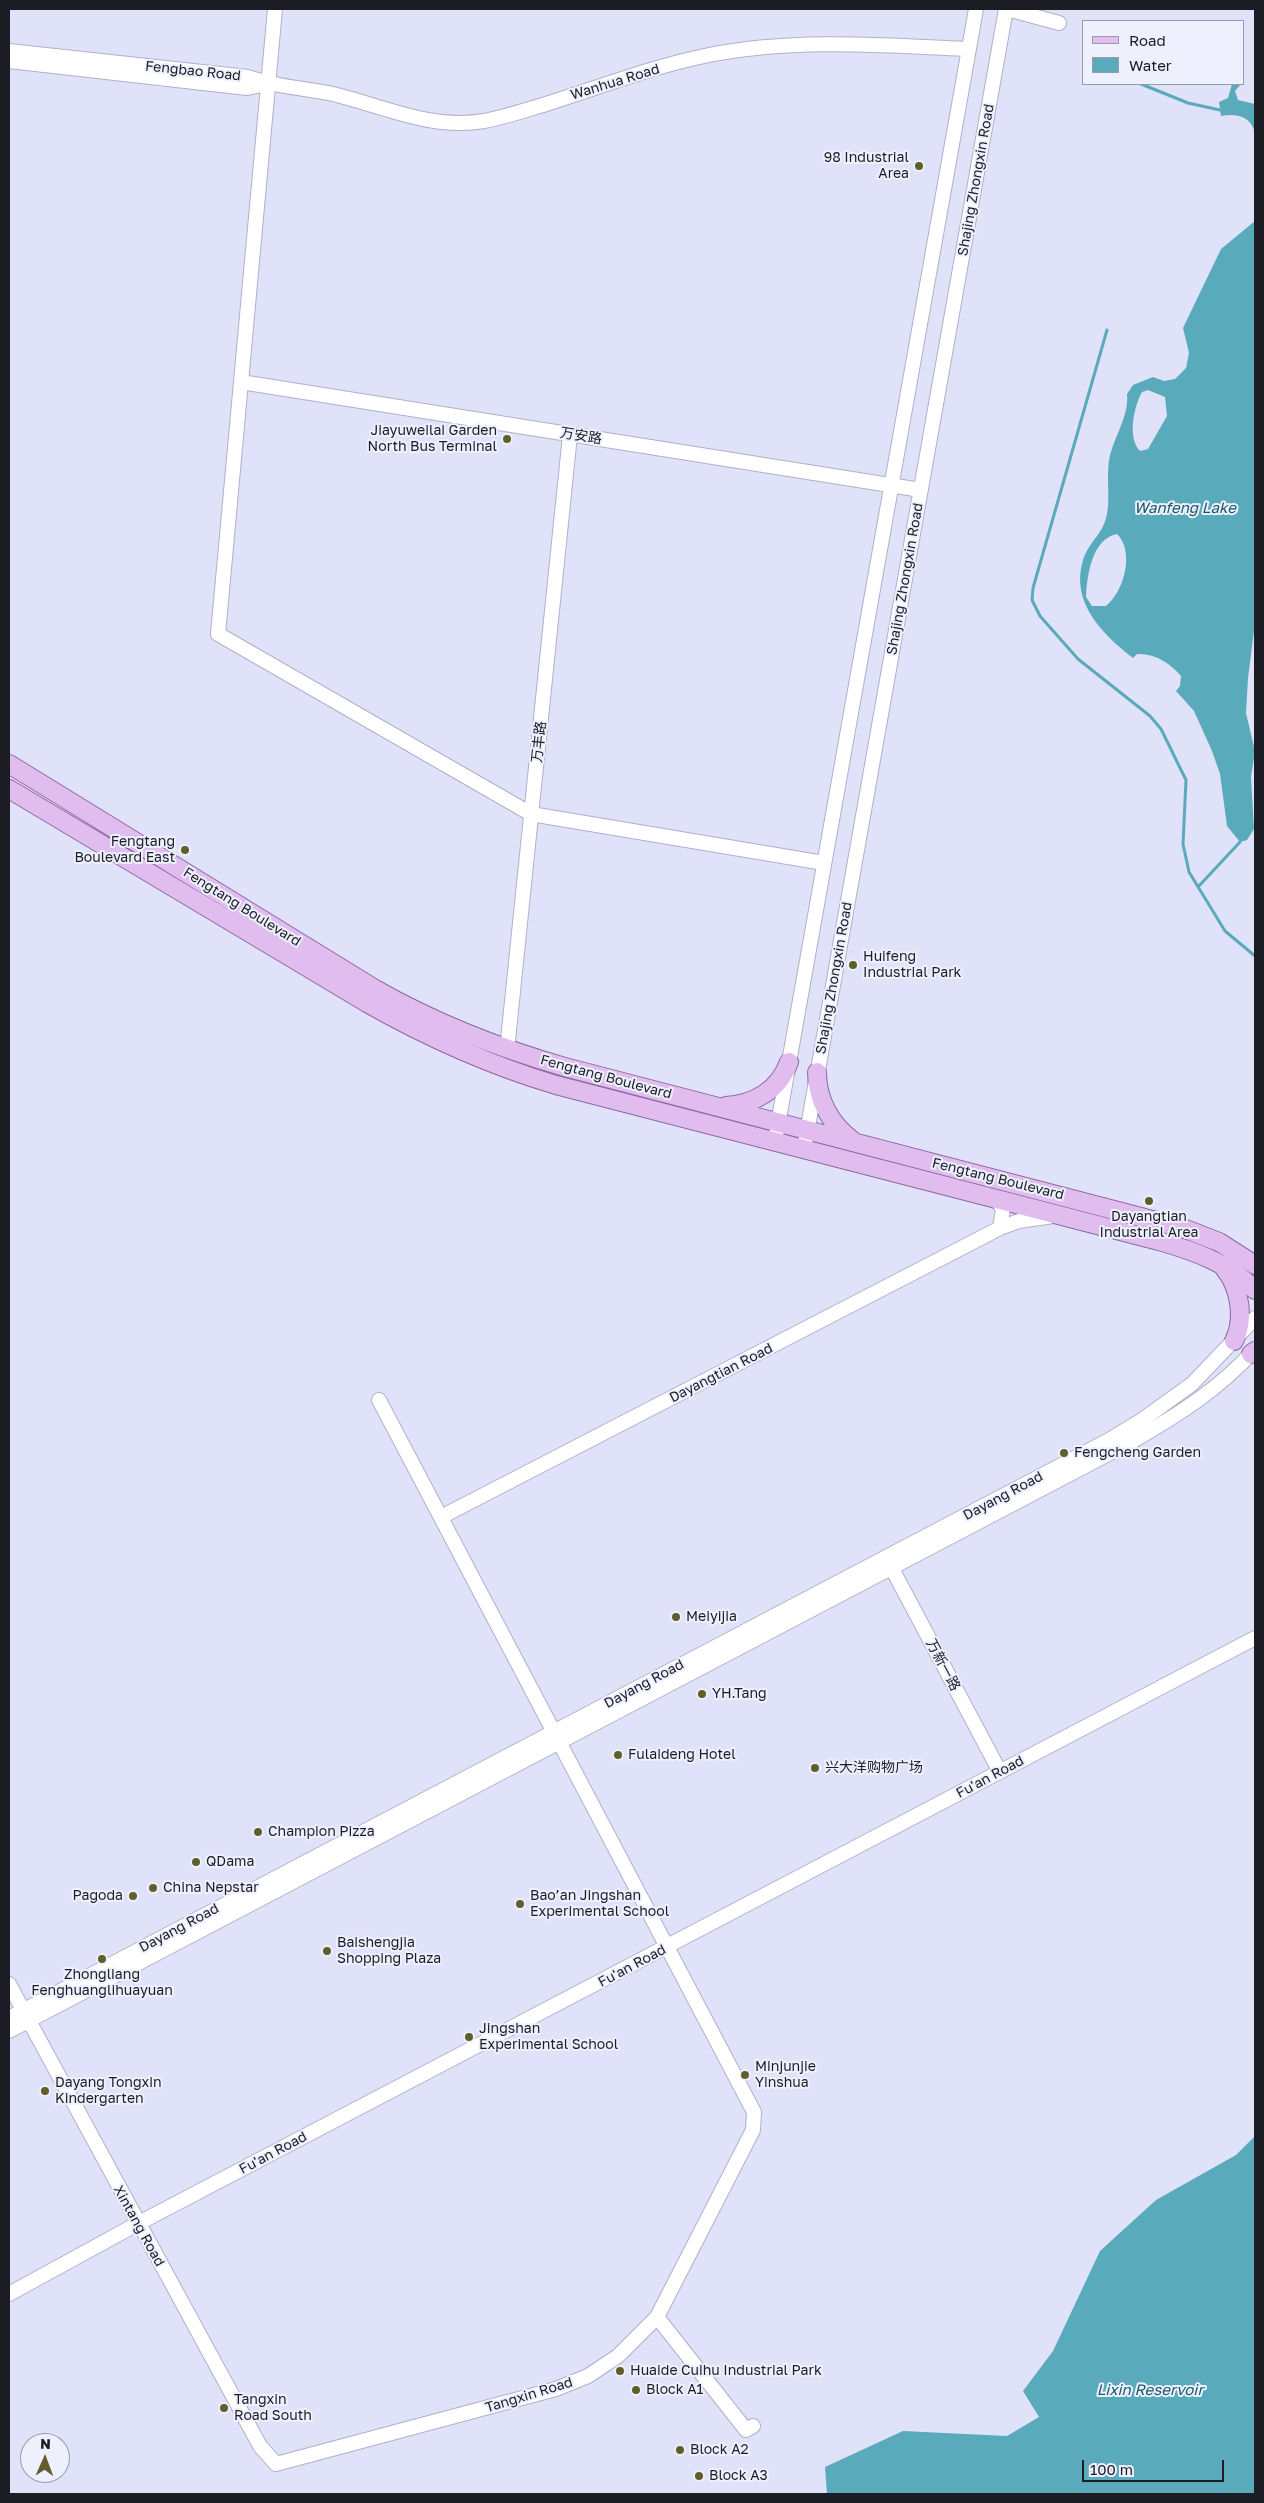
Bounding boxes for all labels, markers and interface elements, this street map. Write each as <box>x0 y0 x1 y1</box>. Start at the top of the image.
legend <box>1082 20 1244 85</box>
text: Road <box>1129 31 1166 49</box>
text: Water <box>1129 56 1172 74</box>
street label: Fengbao Road <box>144 58 242 84</box>
street label: Wanhua Road <box>568 60 662 104</box>
street label: Shajing Zhongxin Road <box>954 103 998 257</box>
place label: 98 Industrial Area <box>824 150 909 182</box>
marker: 98 Industrial Area <box>913 160 925 172</box>
place label: Jiayuweilai Garden North Bus Terminal <box>368 423 497 456</box>
street label: 万安路 <box>559 424 603 448</box>
marker: Jiayuweilai Garden North Bus Terminal <box>501 433 513 445</box>
water label: Wanfeng Lake <box>1134 499 1236 517</box>
street label: Shajing Zhongxin Road <box>883 502 927 656</box>
street label: 万丰路 <box>528 720 550 764</box>
place label: Fengtang Boulevard East <box>74 834 175 866</box>
marker: Fengtang Boulevard East <box>179 844 191 856</box>
street label: Fengtang Boulevard <box>180 864 304 950</box>
street label: Shajing Zhongxin Road <box>812 901 856 1055</box>
place label: Huifeng Industrial Park <box>863 949 962 982</box>
marker: Huifeng Industrial Park <box>847 959 859 971</box>
street label: Fengtang Boulevard <box>538 1051 674 1103</box>
street label: Fengtang Boulevard <box>930 1154 1066 1204</box>
marker: Dayangtian Industrial Area <box>1143 1195 1155 1207</box>
place label: Dayangtian Industrial Area <box>1100 1209 1198 1242</box>
street label: Dayangtian Road <box>667 1340 775 1406</box>
place label: Fengcheng Garden <box>1074 1445 1201 1461</box>
marker: Fengcheng Garden <box>1058 1447 1070 1459</box>
street label: Dayang Road <box>960 1468 1046 1524</box>
place label: Meiyijia <box>686 1609 737 1625</box>
marker: Meiyijia <box>670 1611 682 1623</box>
street label: 万新一路 <box>922 1636 964 1694</box>
street label: Dayang Road <box>601 1656 687 1712</box>
place label: YH.Tang <box>712 1686 767 1702</box>
marker: YH.Tang <box>696 1688 708 1700</box>
place label: Fulaideng Hotel <box>628 1747 736 1763</box>
marker: Fulaideng Hotel <box>612 1749 624 1761</box>
street label: Fu'an Road <box>953 1752 1027 1802</box>
place label: 兴大洋购物广场 <box>825 1760 923 1776</box>
marker: 兴大洋购物广场 <box>809 1762 821 1774</box>
place label: Champion Pizza <box>268 1824 375 1840</box>
marker: Champion Pizza <box>252 1826 264 1838</box>
place label: QDama <box>206 1854 254 1870</box>
marker: QDama <box>190 1856 202 1868</box>
place label: China Nepstar <box>163 1880 259 1896</box>
marker: China Nepstar <box>147 1882 159 1894</box>
place label: Pagoda <box>73 1888 123 1904</box>
place label: Bao’an Jingshan Experimental School <box>530 1888 669 1920</box>
marker: Pagoda <box>127 1890 139 1902</box>
marker: Bao’an Jingshan Experimental School <box>514 1898 526 1910</box>
street label: Dayang Road <box>136 1900 222 1956</box>
place label: Baishengjia Shopping Plaza <box>337 1935 441 1968</box>
street label: Fu'an Road <box>595 1941 669 1991</box>
marker: Baishengjia Shopping Plaza <box>321 1945 333 1957</box>
marker: Zhongliang Fenghuanglihuayuan <box>96 1953 108 1965</box>
place label: Zhongliang Fenghuanglihuayuan <box>31 1967 173 2000</box>
place label: Jingshan Experimental School <box>479 2021 618 2054</box>
marker: Jingshan Experimental School <box>463 2031 475 2043</box>
place label: Minjunjie Yinshua <box>755 2059 816 2092</box>
marker: Minjunjie Yinshua <box>739 2069 751 2081</box>
place label: Dayang Tongxin Kindergarten <box>55 2075 162 2108</box>
marker: Dayang Tongxin Kindergarten <box>39 2085 51 2097</box>
street label: Fu'an Road <box>236 2128 310 2178</box>
street label: Xintang Road <box>110 2183 168 2269</box>
place label: Huaide Cuihu Industrial Park <box>630 2363 822 2379</box>
marker: Huaide Cuihu Industrial Park <box>614 2365 626 2377</box>
street label: Tangxin Road <box>483 2374 575 2416</box>
water label: Lixin Reservoir <box>1097 2381 1203 2399</box>
place label: Block A1 <box>646 2382 703 2398</box>
marker: Block A1 <box>630 2384 642 2396</box>
place label: Tangxin Road South <box>234 2392 312 2424</box>
marker: Tangxin Road South <box>218 2402 230 2414</box>
north arrow <box>20 2433 70 2483</box>
text: N <box>40 2435 51 2452</box>
place label: Block A2 <box>690 2442 749 2458</box>
marker: Block A2 <box>674 2444 686 2456</box>
scale bar <box>1084 2450 1226 2482</box>
text: 100 m <box>1090 2460 1133 2478</box>
place label: Block A3 <box>709 2468 768 2484</box>
marker: Block A3 <box>693 2470 705 2482</box>

